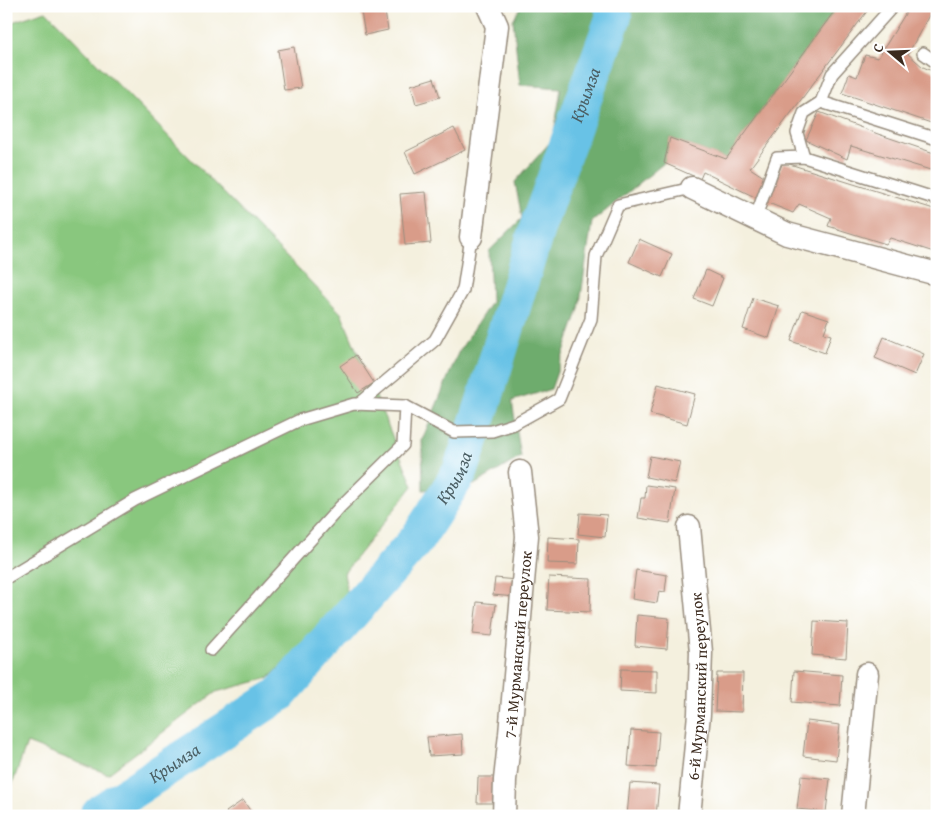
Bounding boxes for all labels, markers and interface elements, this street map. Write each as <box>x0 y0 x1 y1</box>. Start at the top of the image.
north arrow <box>866 28 916 78</box>
text: С <box>867 41 888 55</box>
water label: Крымза <box>562 63 607 126</box>
water label: Крымза <box>429 447 479 509</box>
street label: 7-й Мурманский переулок <box>498 549 538 740</box>
street label: 6-й Мурманский переулок <box>681 591 713 781</box>
water label: Крымза <box>143 736 206 790</box>

